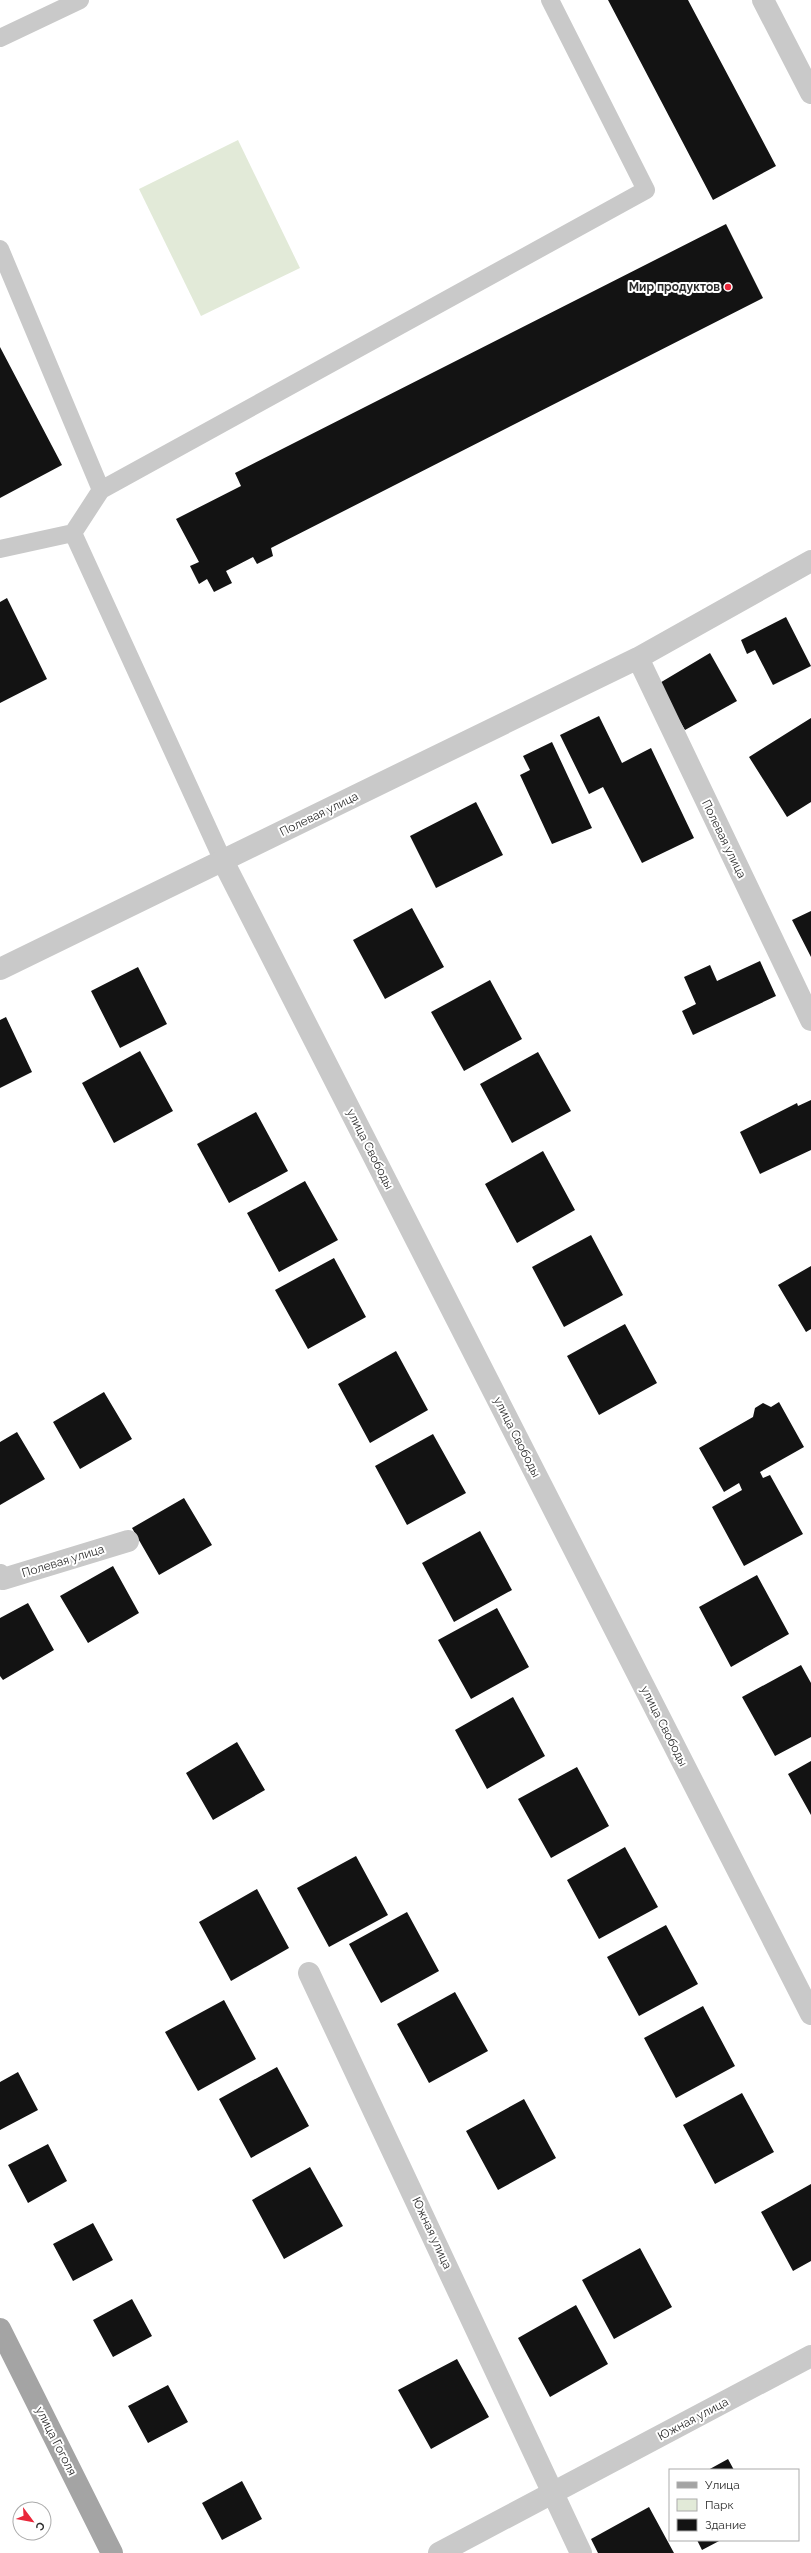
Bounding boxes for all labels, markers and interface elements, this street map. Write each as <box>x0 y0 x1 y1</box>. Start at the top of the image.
place label: Мир продуктов <box>629 280 720 294</box>
marker: Мир продуктов <box>723 282 733 292</box>
street label: Полевая улица <box>278 789 360 839</box>
street label: Полевая улица <box>699 798 749 880</box>
street label: улица Свободы <box>344 1106 396 1192</box>
street label: улица Свободы <box>491 1394 543 1480</box>
street label: Полевая улица <box>20 1542 106 1580</box>
street label: улица Свободы <box>638 1683 690 1769</box>
street label: Южная улица <box>409 2195 455 2271</box>
street label: Южная улица <box>655 2395 731 2443</box>
street label: улица Гоголя <box>33 2404 79 2478</box>
legend <box>669 2469 799 2541</box>
text: Улица <box>705 2478 740 2492</box>
text: Парк <box>705 2498 734 2512</box>
north arrow <box>12 2501 52 2541</box>
text: Здание <box>705 2518 746 2532</box>
text: С <box>32 2519 48 2533</box>

